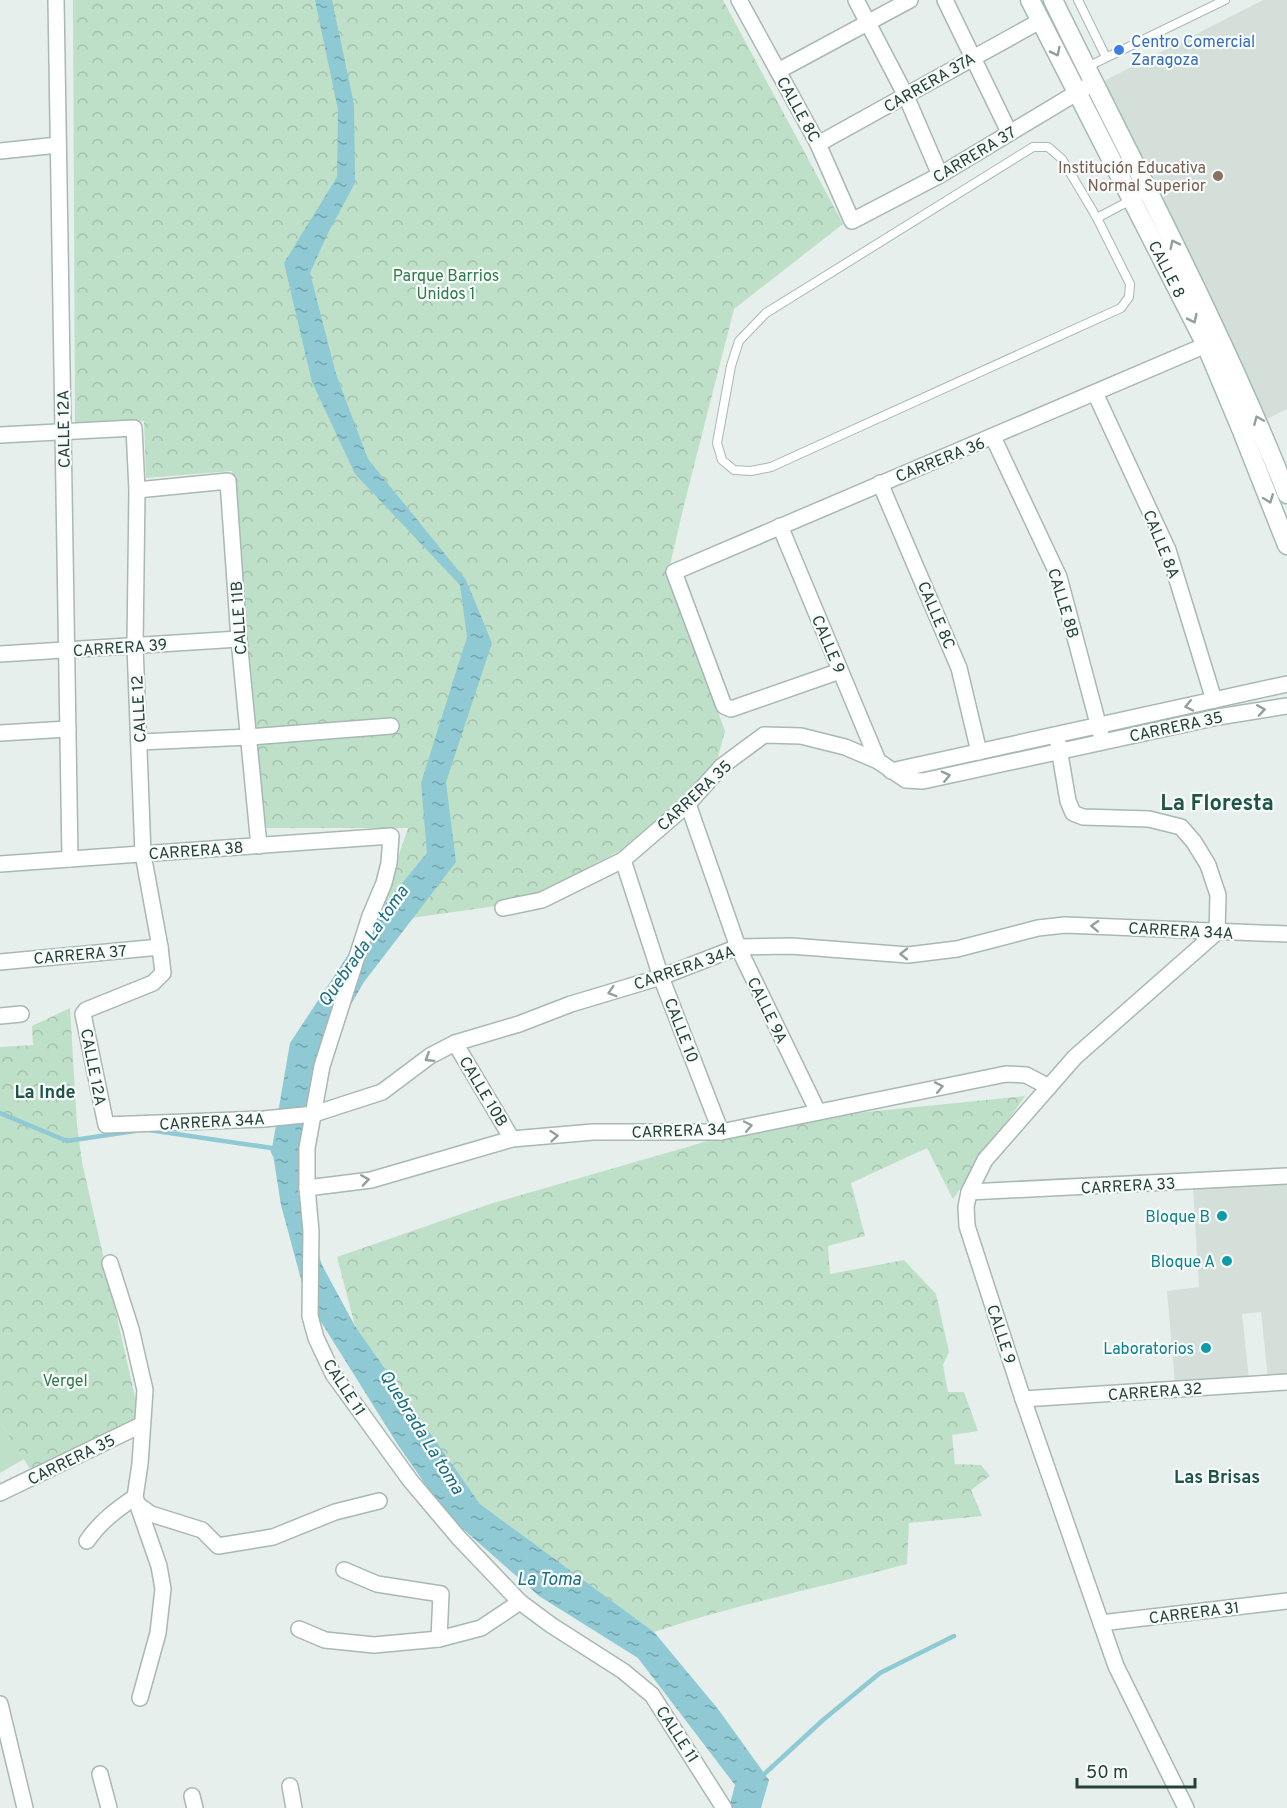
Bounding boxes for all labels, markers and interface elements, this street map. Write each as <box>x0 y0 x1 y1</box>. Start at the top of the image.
place label: Centro Comercial Zaragoza <box>1131 33 1255 71</box>
marker: Centro Comercial Zaragoza <box>1112 43 1126 57</box>
one-way arrow <box>1049 46 1060 57</box>
street label: CARRERA 37A <box>881 49 979 118</box>
street label: CALLE 8C <box>771 74 823 146</box>
street label: CARRERA 37 <box>930 123 1020 188</box>
place label: Institución Educativa Normal Superior <box>1058 159 1206 197</box>
marker: Institución Educativa Normal Superior <box>1211 169 1225 183</box>
street label: CALLE 8 <box>1143 238 1188 302</box>
one-way arrow <box>1169 240 1181 251</box>
park label: Parque Barrios Unidos 1 <box>393 267 499 305</box>
one-way arrow <box>1186 313 1197 324</box>
street label: CALLE 12A <box>54 389 76 468</box>
one-way arrow <box>1253 416 1265 427</box>
street label: CARRERA 36 <box>893 434 988 488</box>
one-way arrow <box>1262 493 1274 504</box>
street label: CALLE 8A <box>1137 507 1183 582</box>
street label: CALLE 8B <box>1042 566 1082 641</box>
street label: CALLE 8C <box>912 579 958 653</box>
street label: CALLE 11B <box>227 580 253 656</box>
street label: CALLE 9 <box>806 613 848 677</box>
street label: CARRERA 39 <box>72 636 168 662</box>
street label: CALLE 12 <box>128 675 152 743</box>
one-way arrow <box>1184 699 1194 712</box>
one-way arrow <box>1256 705 1265 717</box>
street label: CARRERA 35 <box>1128 708 1225 748</box>
street label: CARRERA 35 <box>654 757 737 836</box>
one-way arrow <box>941 770 951 783</box>
district label: La Floresta <box>1160 791 1274 818</box>
street label: CARRERA 38 <box>148 839 244 865</box>
water label: Quebrada La toma <box>314 881 415 1012</box>
street label: CARRERA 34A <box>1128 919 1234 945</box>
one-way arrow <box>1091 920 1100 933</box>
street label: CARRERA 37 <box>33 942 128 970</box>
street label: CARRERA 34A <box>631 942 738 996</box>
one-way arrow <box>899 948 908 960</box>
street label: CALLE 9A <box>742 974 791 1048</box>
one-way arrow <box>607 985 618 997</box>
street label: CALLE 10 <box>659 995 702 1066</box>
street label: CALLE 12A <box>75 1027 109 1108</box>
one-way arrow <box>425 1050 435 1062</box>
street label: CALLE 10B <box>453 1053 511 1131</box>
one-way arrow <box>934 1081 944 1094</box>
district label: La Inde <box>14 1082 76 1105</box>
street label: CARRERA 34A <box>159 1110 266 1136</box>
street label: CARRERA 34 <box>631 1120 727 1144</box>
one-way arrow <box>743 1120 753 1133</box>
one-way arrow <box>549 1130 558 1143</box>
one-way arrow <box>360 1175 369 1187</box>
street label: CARRERA 33 <box>1080 1175 1176 1199</box>
place label: Bloque B <box>1145 1208 1210 1228</box>
marker: Bloque B <box>1215 1209 1229 1223</box>
place label: Bloque A <box>1151 1253 1215 1273</box>
marker: Bloque A <box>1220 1254 1234 1268</box>
street label: CALLE 9 <box>981 1302 1019 1367</box>
place label: Laboratorios <box>1103 1340 1194 1360</box>
marker: Laboratorios <box>1199 1341 1213 1355</box>
street label: CALLE 11 <box>318 1356 369 1420</box>
water label: Quebrada La toma <box>373 1366 469 1500</box>
park label: Vergel <box>42 1372 88 1392</box>
street label: CARRERA 32 <box>1107 1380 1203 1406</box>
street label: CARRERA 35 <box>25 1431 119 1491</box>
district label: Las Brisas <box>1174 1467 1260 1490</box>
water label: La Toma <box>517 1569 582 1592</box>
street label: CARRERA 31 <box>1148 1599 1241 1629</box>
street label: CALLE 11 <box>651 1703 702 1767</box>
scale bar <box>1077 1751 1196 1789</box>
text: 50 m <box>1086 1762 1128 1785</box>

